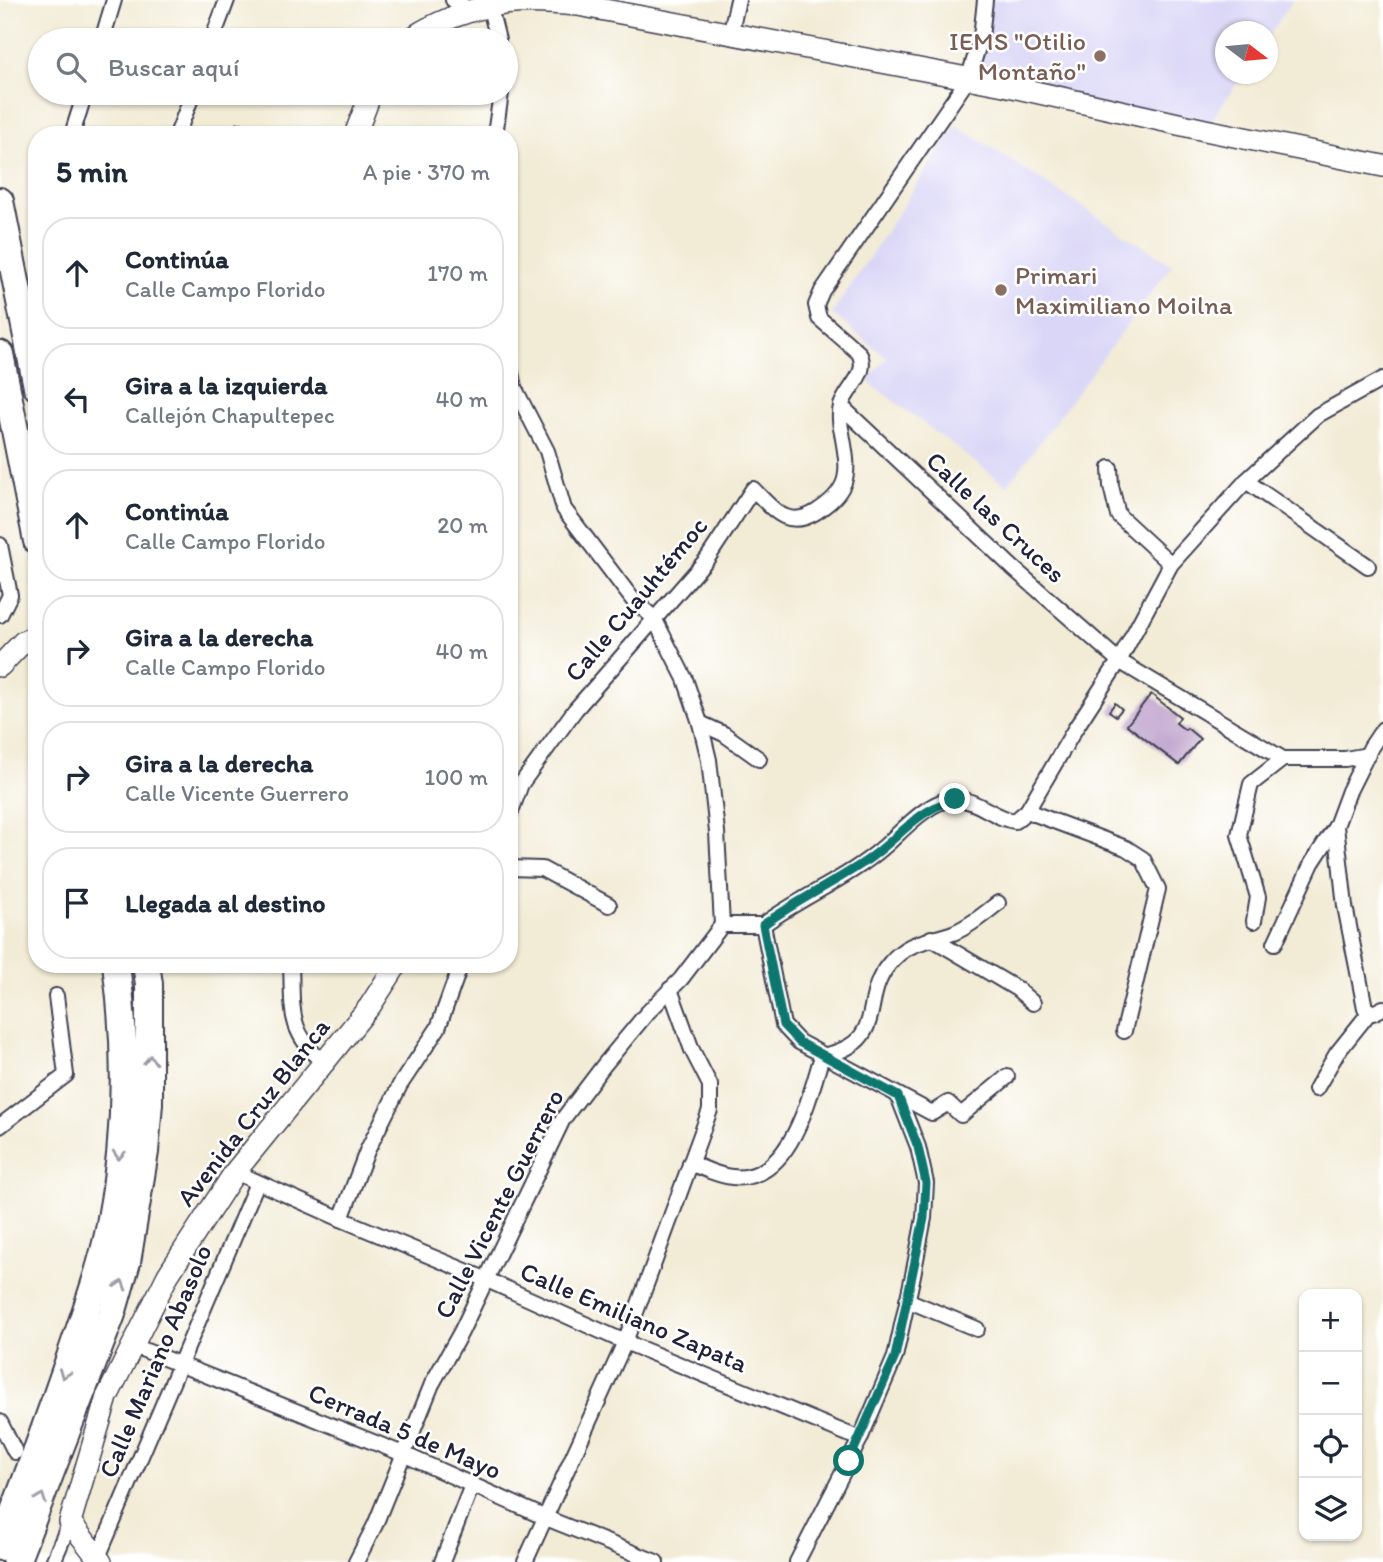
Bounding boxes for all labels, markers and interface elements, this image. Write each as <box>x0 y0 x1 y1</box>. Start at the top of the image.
north arrow <box>1215 21 1278 84</box>
place label: IEMS "Otilio Montaño" <box>949 25 1086 87</box>
search box <box>28 28 518 105</box>
icon: search <box>52 48 90 86</box>
marker: IEMS "Otilio Montaño" <box>1092 48 1108 64</box>
text: Buscar aquí <box>108 51 239 83</box>
text: 5 min <box>56 153 127 190</box>
text: A pie · 370 m <box>363 158 490 186</box>
text: Continúa <box>125 243 229 275</box>
icon: ahead <box>58 254 96 292</box>
text: 170 m <box>427 259 488 287</box>
place label: Primari Maximiliano Moilna <box>1015 259 1233 321</box>
text: Calle Campo Florido <box>125 275 325 303</box>
marker: Primari Maximiliano Moilna <box>993 282 1009 298</box>
text: Gira a la izquierda <box>125 369 328 401</box>
icon: left <box>58 380 96 418</box>
text: 40 m <box>435 385 488 413</box>
text: Callejón Chapultepec <box>125 401 335 429</box>
street label: Calle las Cruces <box>920 444 1072 590</box>
text: Continúa <box>125 495 229 527</box>
icon: ahead <box>58 506 96 544</box>
street label: Calle Cuauhtémoc <box>558 510 714 688</box>
text: 20 m <box>437 511 488 539</box>
text: Calle Campo Florido <box>125 527 325 555</box>
text: Gira a la derecha <box>125 621 313 653</box>
icon: right <box>58 632 96 670</box>
text: 40 m <box>435 637 488 665</box>
text: Calle Campo Florido <box>125 653 325 681</box>
text: Gira a la derecha <box>125 747 313 779</box>
icon: right <box>58 758 96 796</box>
text: 100 m <box>424 763 488 791</box>
text: Calle Vicente Guerrero <box>125 779 349 807</box>
route end <box>939 783 970 814</box>
icon: arrive <box>58 884 96 922</box>
text: Llegada al destino <box>125 887 326 919</box>
street label: Avenida Cruz Blanca <box>170 1011 337 1213</box>
one-way arrow <box>142 1055 157 1066</box>
street label: Calle Vicente Guerrero <box>427 1084 571 1324</box>
one-way arrow <box>112 1149 127 1160</box>
street label: Calle Mariano Abasolo <box>91 1240 219 1482</box>
street label: Calle Emiliano Zapata <box>515 1255 753 1380</box>
one-way arrow <box>112 1280 127 1292</box>
map controls <box>1299 1289 1362 1541</box>
button: + <box>1299 1289 1362 1352</box>
button: − <box>1299 1352 1362 1415</box>
one-way arrow <box>58 1368 72 1380</box>
street label: Cerrada 5 de Mayo <box>304 1376 506 1486</box>
button: locate <box>1299 1415 1362 1478</box>
route start <box>833 1445 864 1476</box>
button: layers <box>1299 1478 1362 1541</box>
one-way arrow <box>33 1493 47 1505</box>

